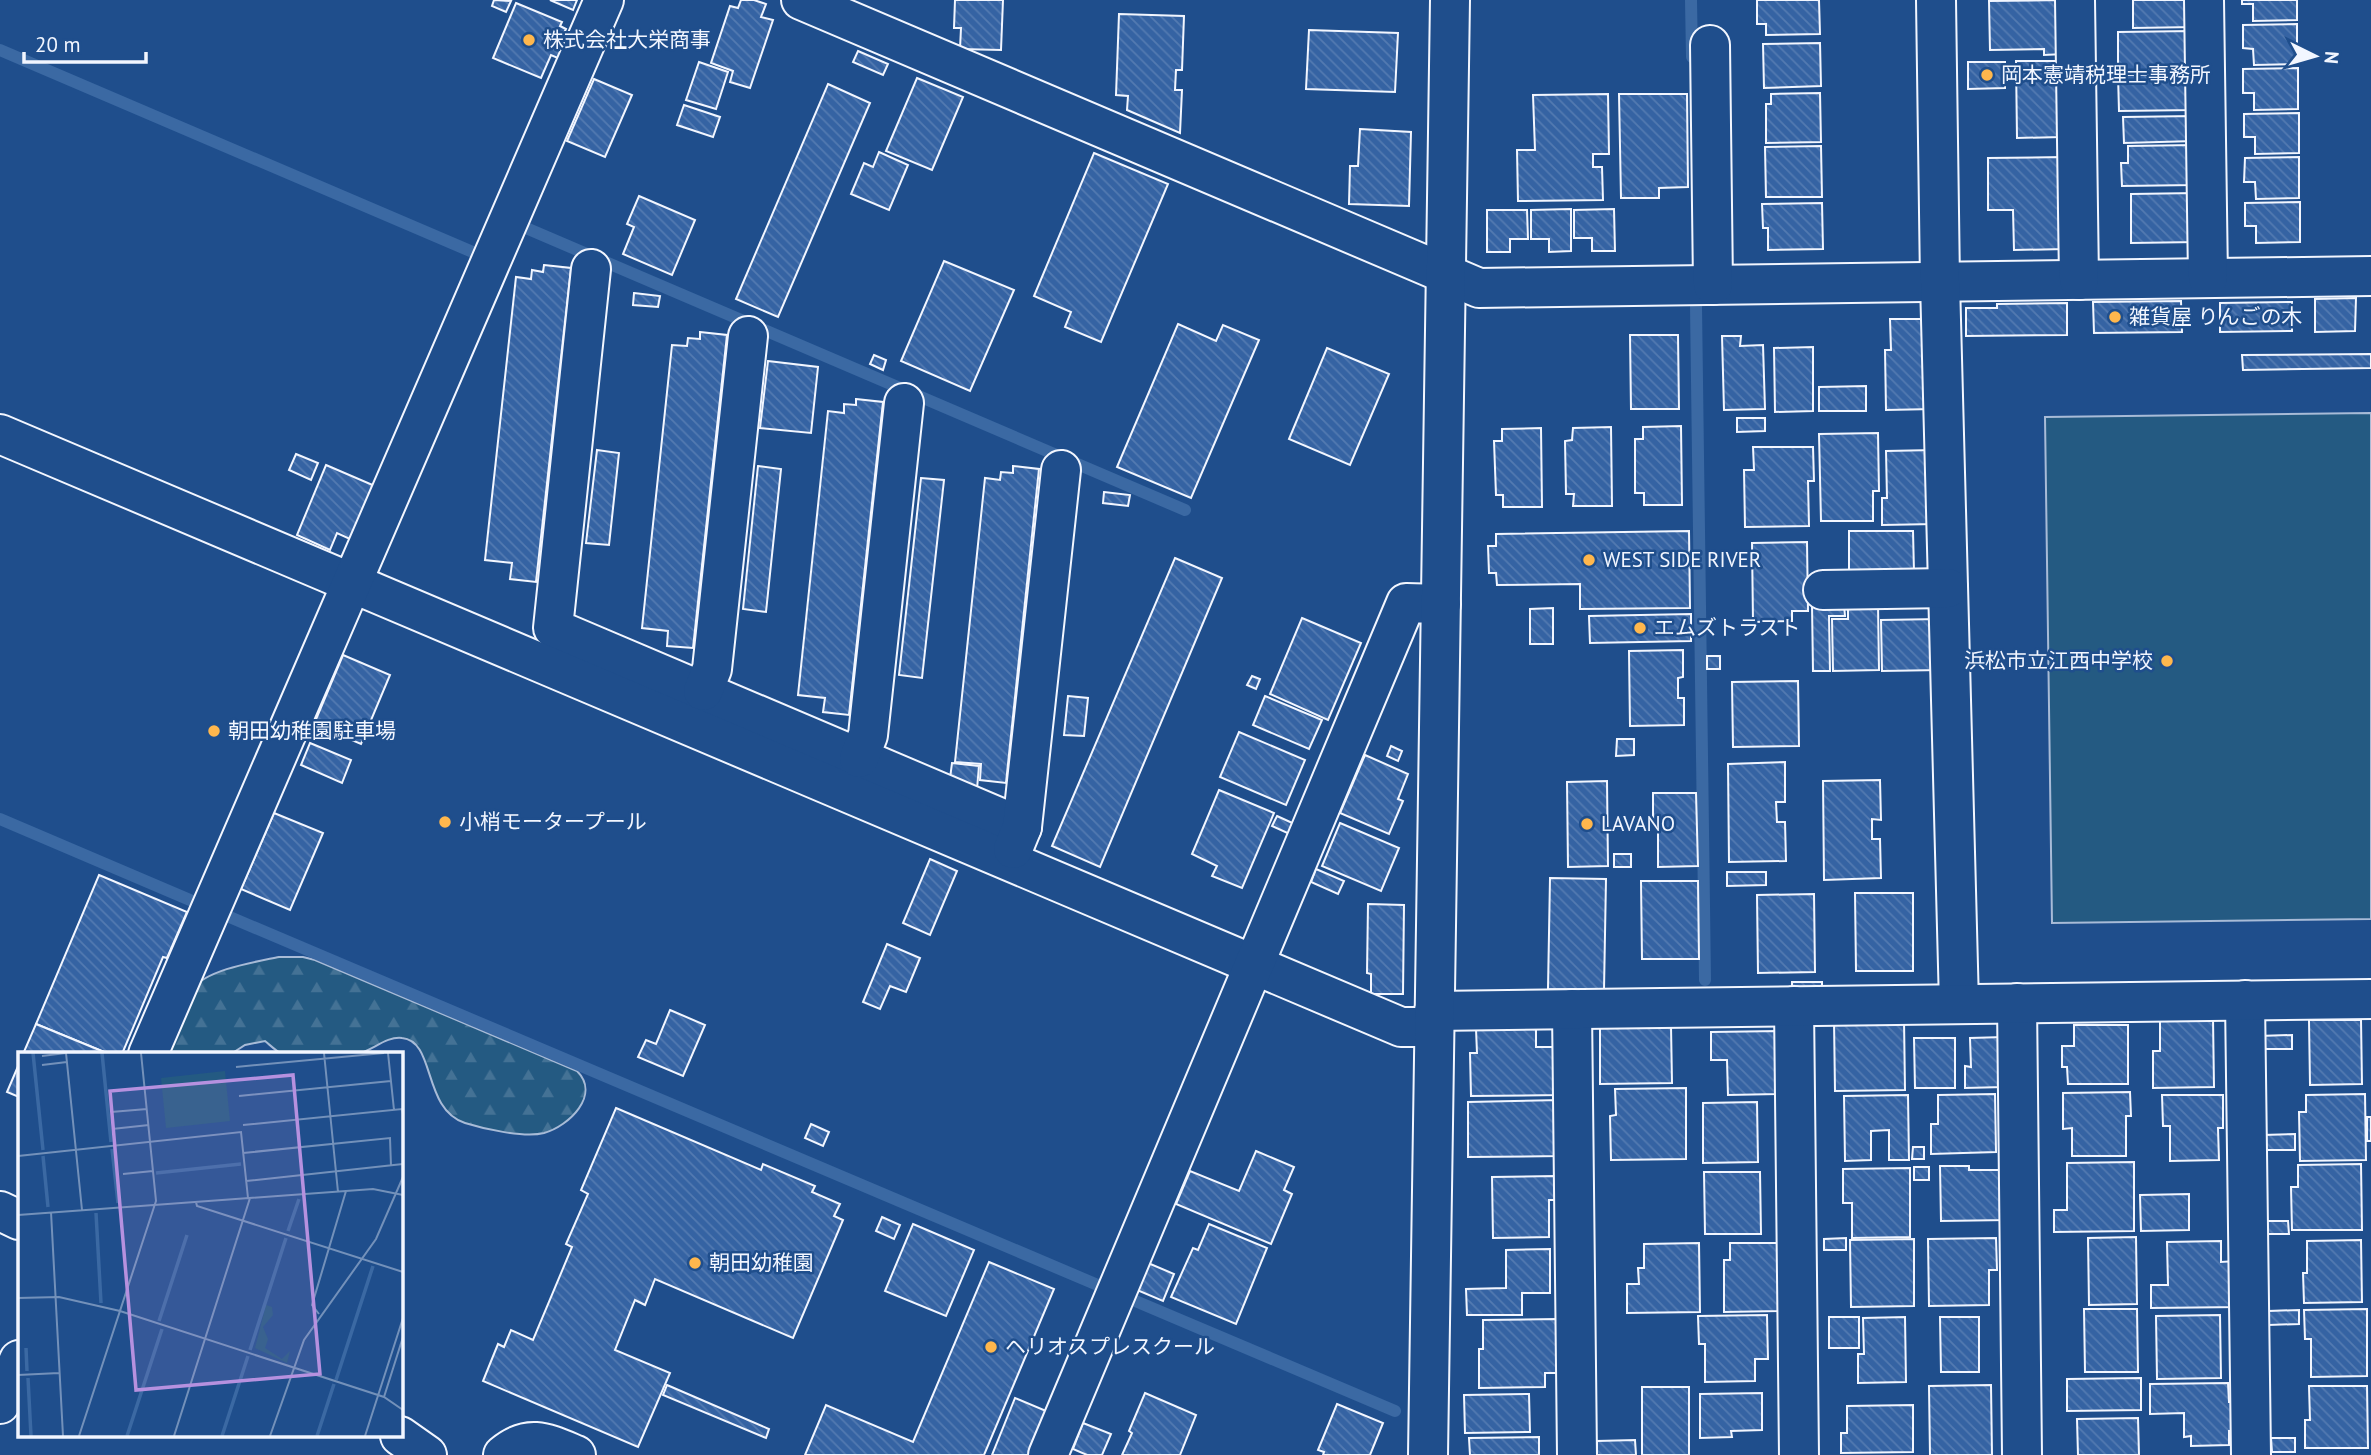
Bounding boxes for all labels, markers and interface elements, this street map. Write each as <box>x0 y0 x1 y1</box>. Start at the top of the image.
scale bar <box>24 21 147 65</box>
north arrow <box>2280 21 2350 91</box>
place label: 株式会社大栄商事 <box>543 26 711 53</box>
text: 20 m <box>35 31 81 58</box>
marker: 株式会社大栄商事 <box>521 32 537 48</box>
text: N <box>2319 50 2344 65</box>
place label: 岡本憲靖税理士事務所 <box>2001 61 2211 88</box>
marker: 岡本憲靖税理士事務所 <box>1979 67 1995 83</box>
place label: 雑貨屋 りんごの木 <box>2129 303 2303 330</box>
marker: 雑貨屋 りんごの木 <box>2107 309 2123 325</box>
place label: WEST SIDE RIVER <box>1603 546 1761 573</box>
marker: WEST SIDE RIVER <box>1581 552 1597 568</box>
place label: エムズトラスト <box>1654 614 1801 641</box>
marker: エムズトラスト <box>1632 620 1648 636</box>
place label: 浜松市立江西中学校 <box>1964 647 2153 674</box>
marker: 浜松市立江西中学校 <box>2159 653 2175 669</box>
place label: 朝田幼稚園駐車場 <box>228 717 396 744</box>
marker: 朝田幼稚園駐車場 <box>206 723 222 739</box>
place label: 小梢モータープール <box>459 808 647 835</box>
place label: LAVANO <box>1601 810 1675 837</box>
marker: 小梢モータープール <box>437 814 453 830</box>
marker: LAVANO <box>1579 816 1595 832</box>
inset map <box>18 1052 402 1438</box>
place label: 朝田幼稚園 <box>709 1249 814 1276</box>
marker: 朝田幼稚園 <box>687 1255 703 1271</box>
place label: ヘリオスプレスクール <box>1005 1333 1215 1360</box>
marker: ヘリオスプレスクール <box>983 1339 999 1355</box>

